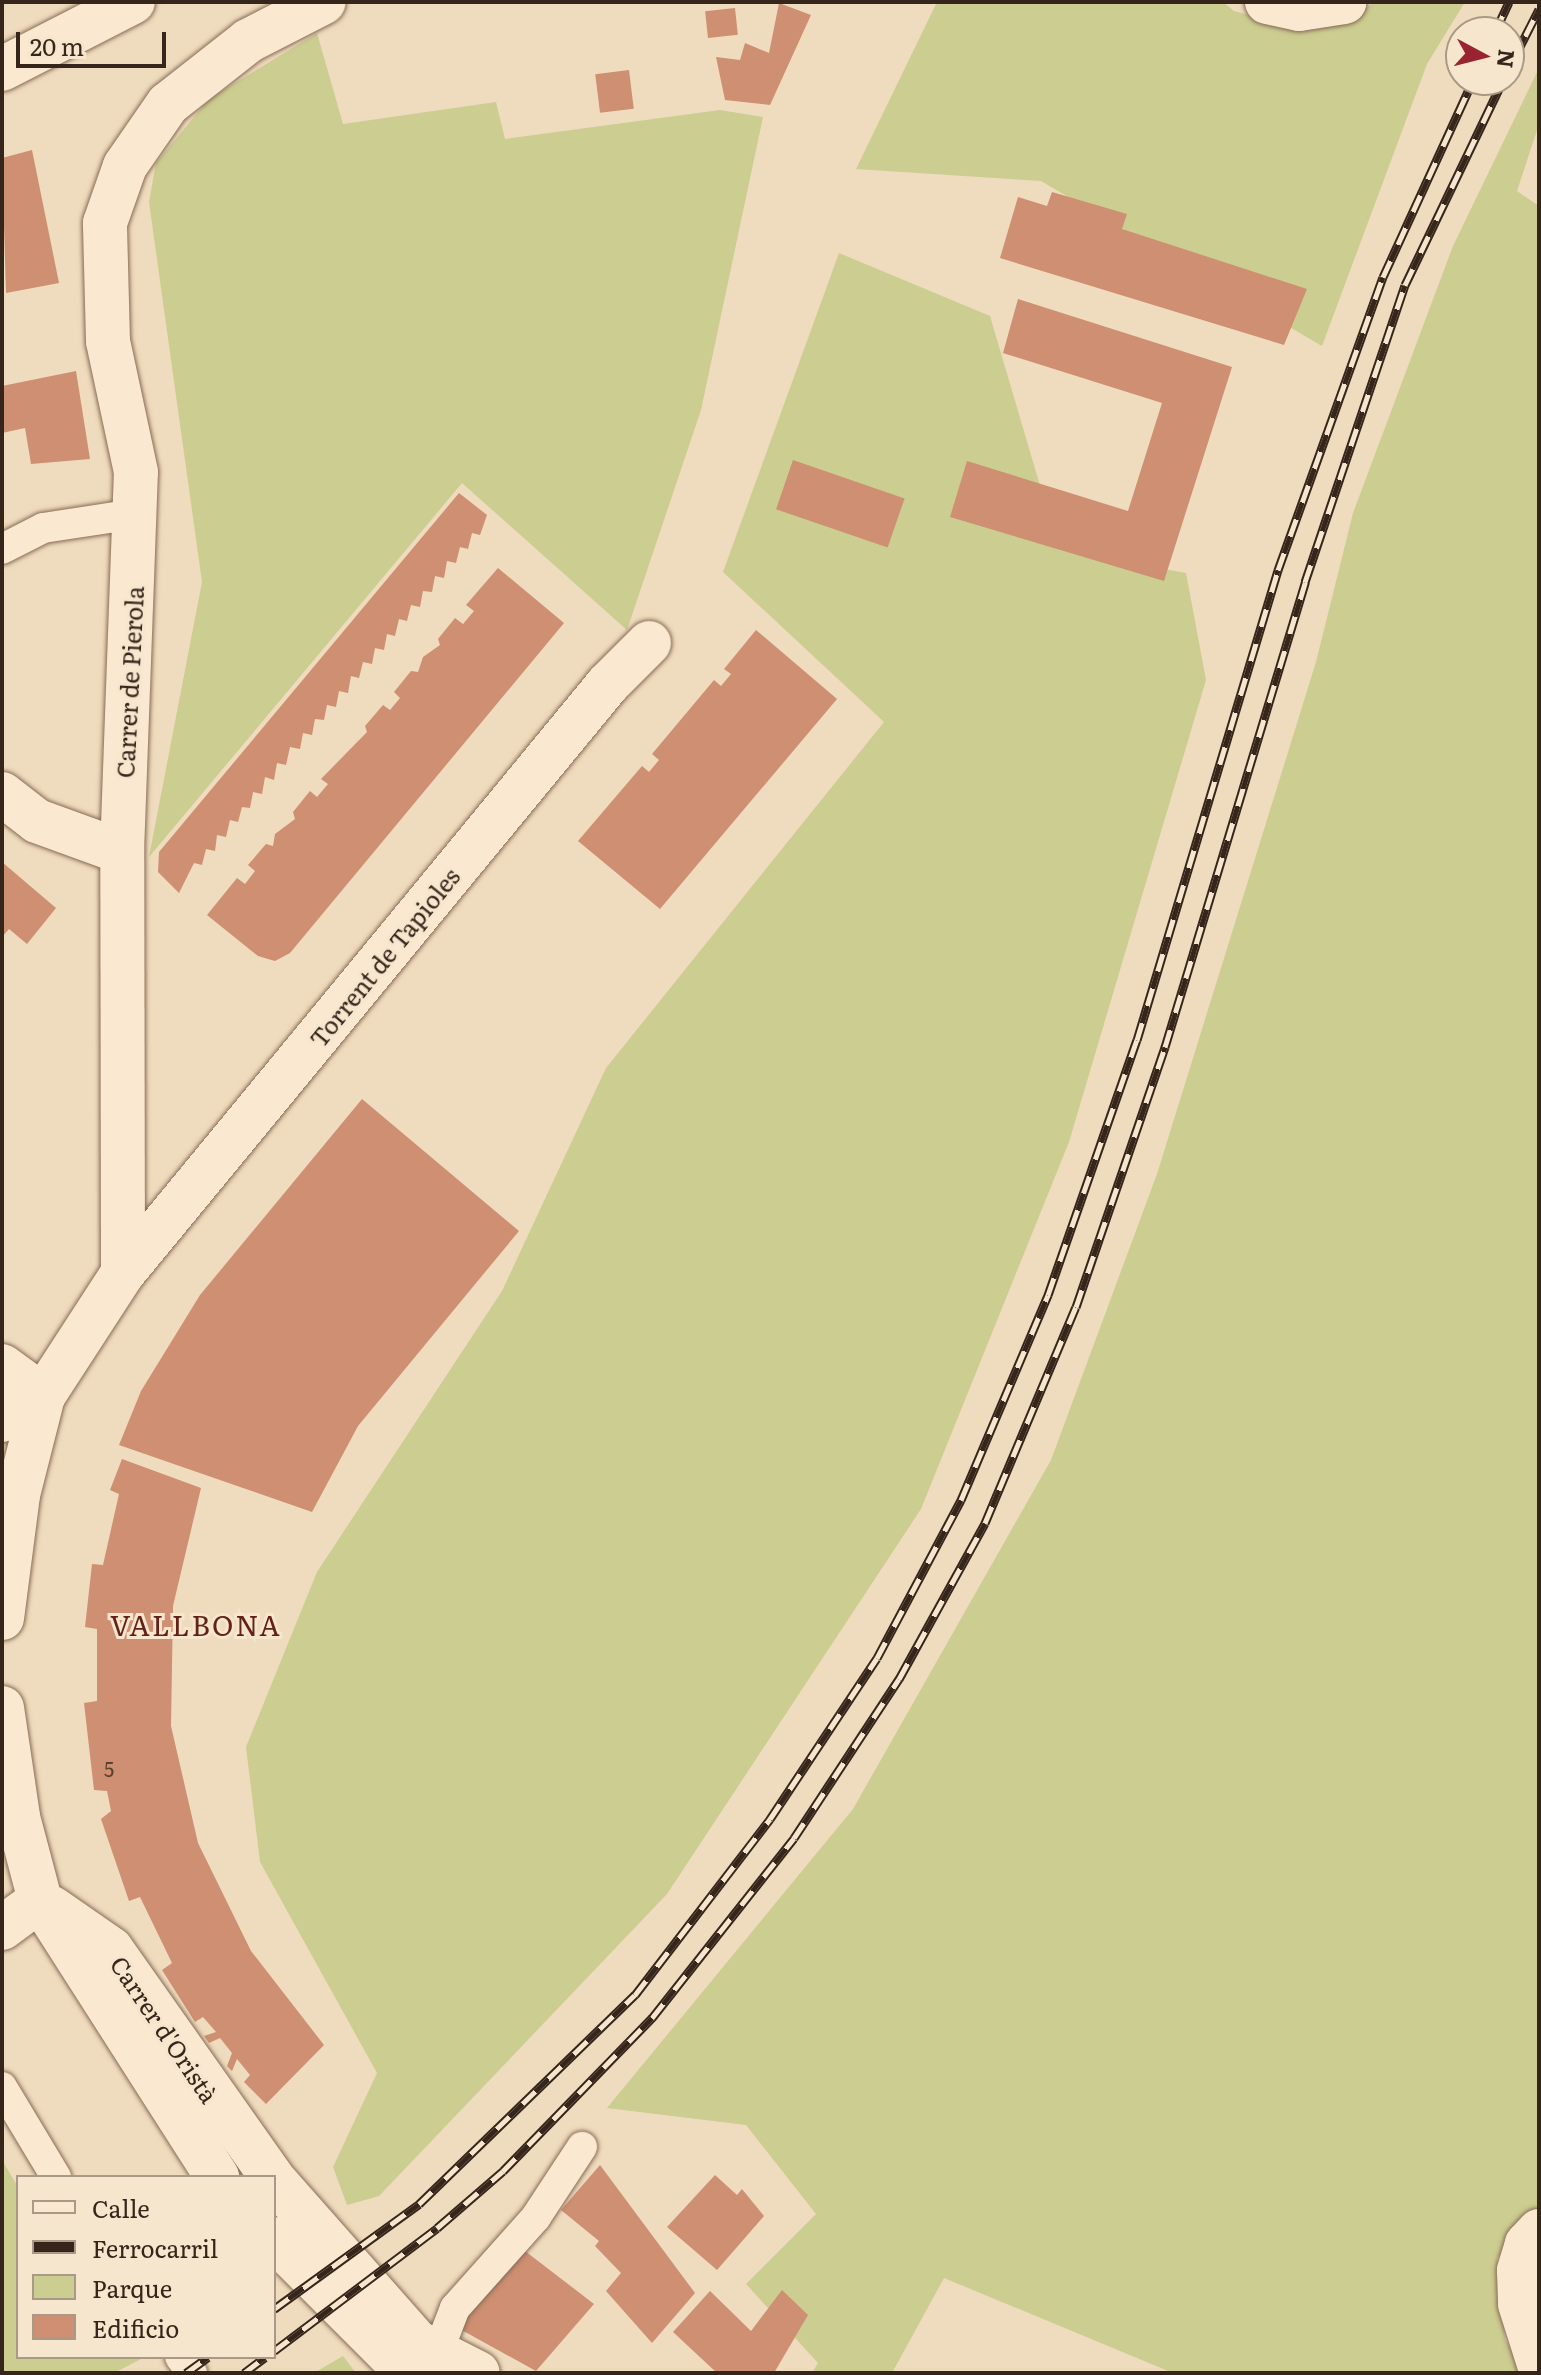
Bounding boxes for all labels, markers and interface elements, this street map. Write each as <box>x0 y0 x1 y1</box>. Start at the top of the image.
scale bar <box>20 16 170 66</box>
north arrow <box>1445 16 1525 96</box>
text: 20 m <box>30 28 84 63</box>
text: N <box>1490 48 1525 70</box>
street label: Carrer de Pierola <box>110 585 148 779</box>
street label: Torrent de Tapioles <box>303 862 465 1052</box>
district label: VALLBONA <box>110 1607 282 1641</box>
house number: 5 <box>104 1756 114 1780</box>
street label: Carrer d'Oristà <box>105 1950 225 2108</box>
legend <box>16 2175 276 2359</box>
text: Calle <box>92 2190 150 2225</box>
text: Ferrocarril <box>92 2230 218 2265</box>
text: Parque <box>92 2270 172 2305</box>
text: Edificio <box>92 2310 179 2345</box>

